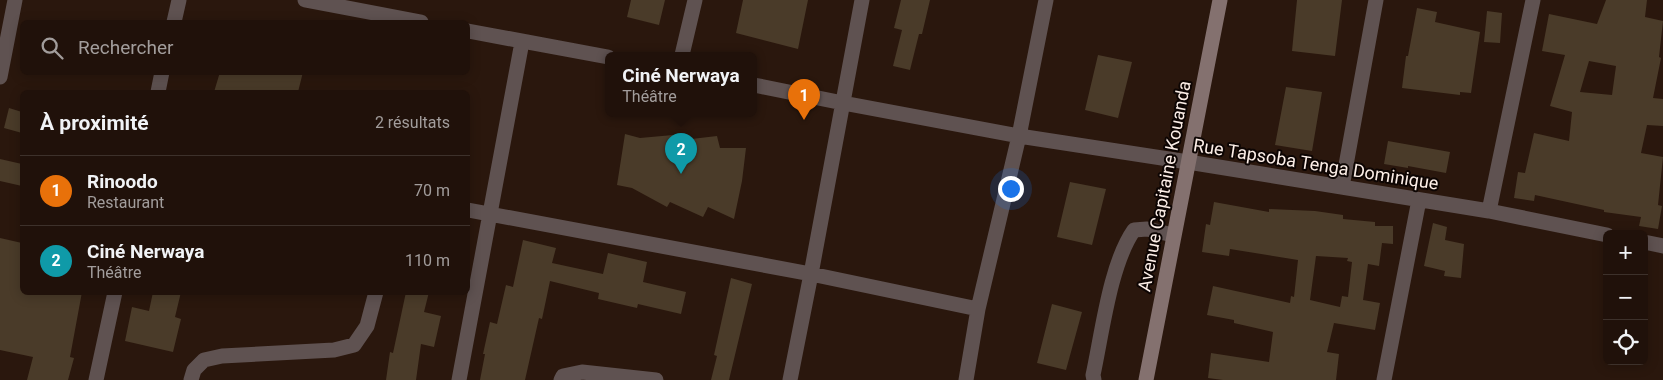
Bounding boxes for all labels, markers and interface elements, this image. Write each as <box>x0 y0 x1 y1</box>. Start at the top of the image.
search box <box>20 20 470 75</box>
icon: search <box>38 34 66 62</box>
text: Rechercher <box>78 36 173 59</box>
popup <box>605 52 757 117</box>
text: Ciné Nerwaya <box>622 64 740 87</box>
pin: 1 <box>788 79 820 120</box>
street label: Avenue Capitaine Kouanda <box>1133 79 1195 293</box>
text: Théâtre <box>622 87 677 106</box>
text: À proximité <box>40 111 149 135</box>
text: 2 résultats <box>375 113 450 132</box>
pin: 2 <box>665 133 697 174</box>
street label: Rue Tapsoba Tenga Dominique <box>1192 134 1440 194</box>
text: Rinoodo <box>87 170 158 193</box>
your location <box>998 176 1024 202</box>
text: 1 <box>51 181 61 200</box>
text: 70 m <box>414 181 450 200</box>
text: Restaurant <box>87 193 164 212</box>
map controls <box>1603 230 1648 365</box>
button: + <box>1603 230 1648 275</box>
text: Ciné Nerwaya <box>87 240 204 263</box>
text: 2 <box>51 251 61 270</box>
text: 110 m <box>405 251 450 270</box>
text: Théâtre <box>87 263 142 282</box>
button: − <box>1603 275 1648 320</box>
button: locate <box>1603 320 1648 365</box>

